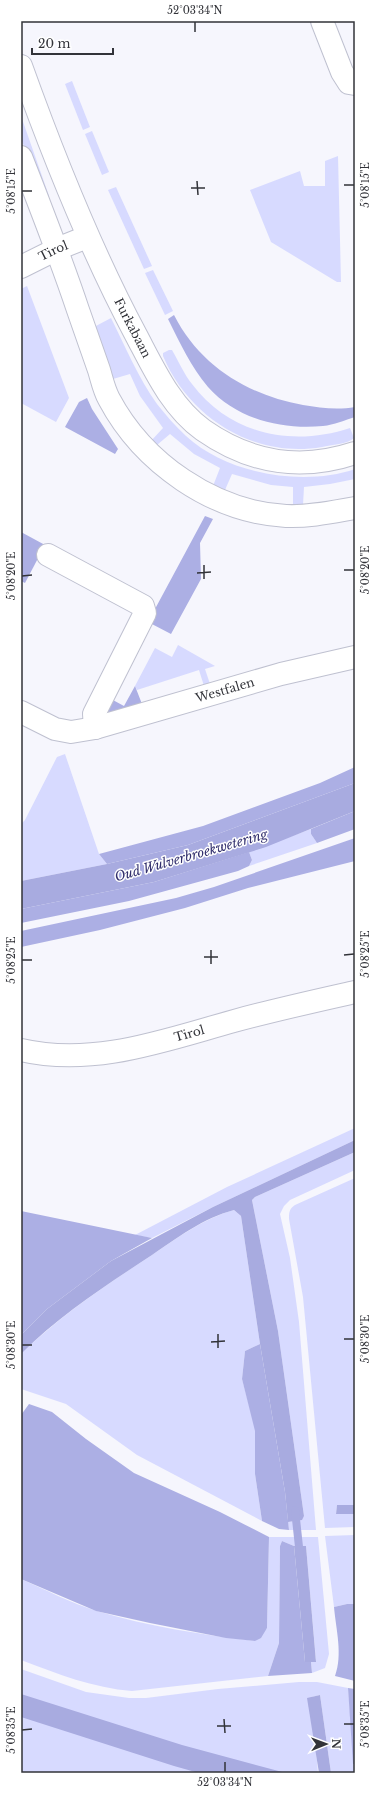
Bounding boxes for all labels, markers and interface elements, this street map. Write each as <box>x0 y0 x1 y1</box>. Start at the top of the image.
text: 52°03'34"N <box>167 4 223 17</box>
scale bar <box>32 30 113 56</box>
text: 20 m <box>38 36 70 51</box>
text: 5°08'15"E <box>359 162 372 208</box>
text: 5°08'15"E <box>5 168 18 214</box>
street label: Tirol <box>36 237 70 264</box>
street label: Furkabaan <box>111 295 155 360</box>
text: 5°08'20"E <box>359 546 372 594</box>
text: 5°08'20"E <box>5 552 18 600</box>
street label: Westfalen <box>193 674 256 706</box>
water label: Oud Wulverbroekwetering <box>113 825 270 885</box>
text: 5°08'25"E <box>359 930 372 978</box>
text: 5°08'25"E <box>5 936 18 984</box>
street label: Tirol <box>172 1022 206 1045</box>
text: 5°08'30"E <box>359 1315 372 1363</box>
text: 5°08'30"E <box>5 1321 18 1369</box>
text: 5°08'35"E <box>359 1700 372 1748</box>
text: 5°08'35"E <box>5 1706 18 1754</box>
north arrow <box>306 1724 346 1764</box>
text: N <box>329 1739 343 1750</box>
text: 52°03'34"N <box>197 1776 253 1789</box>

